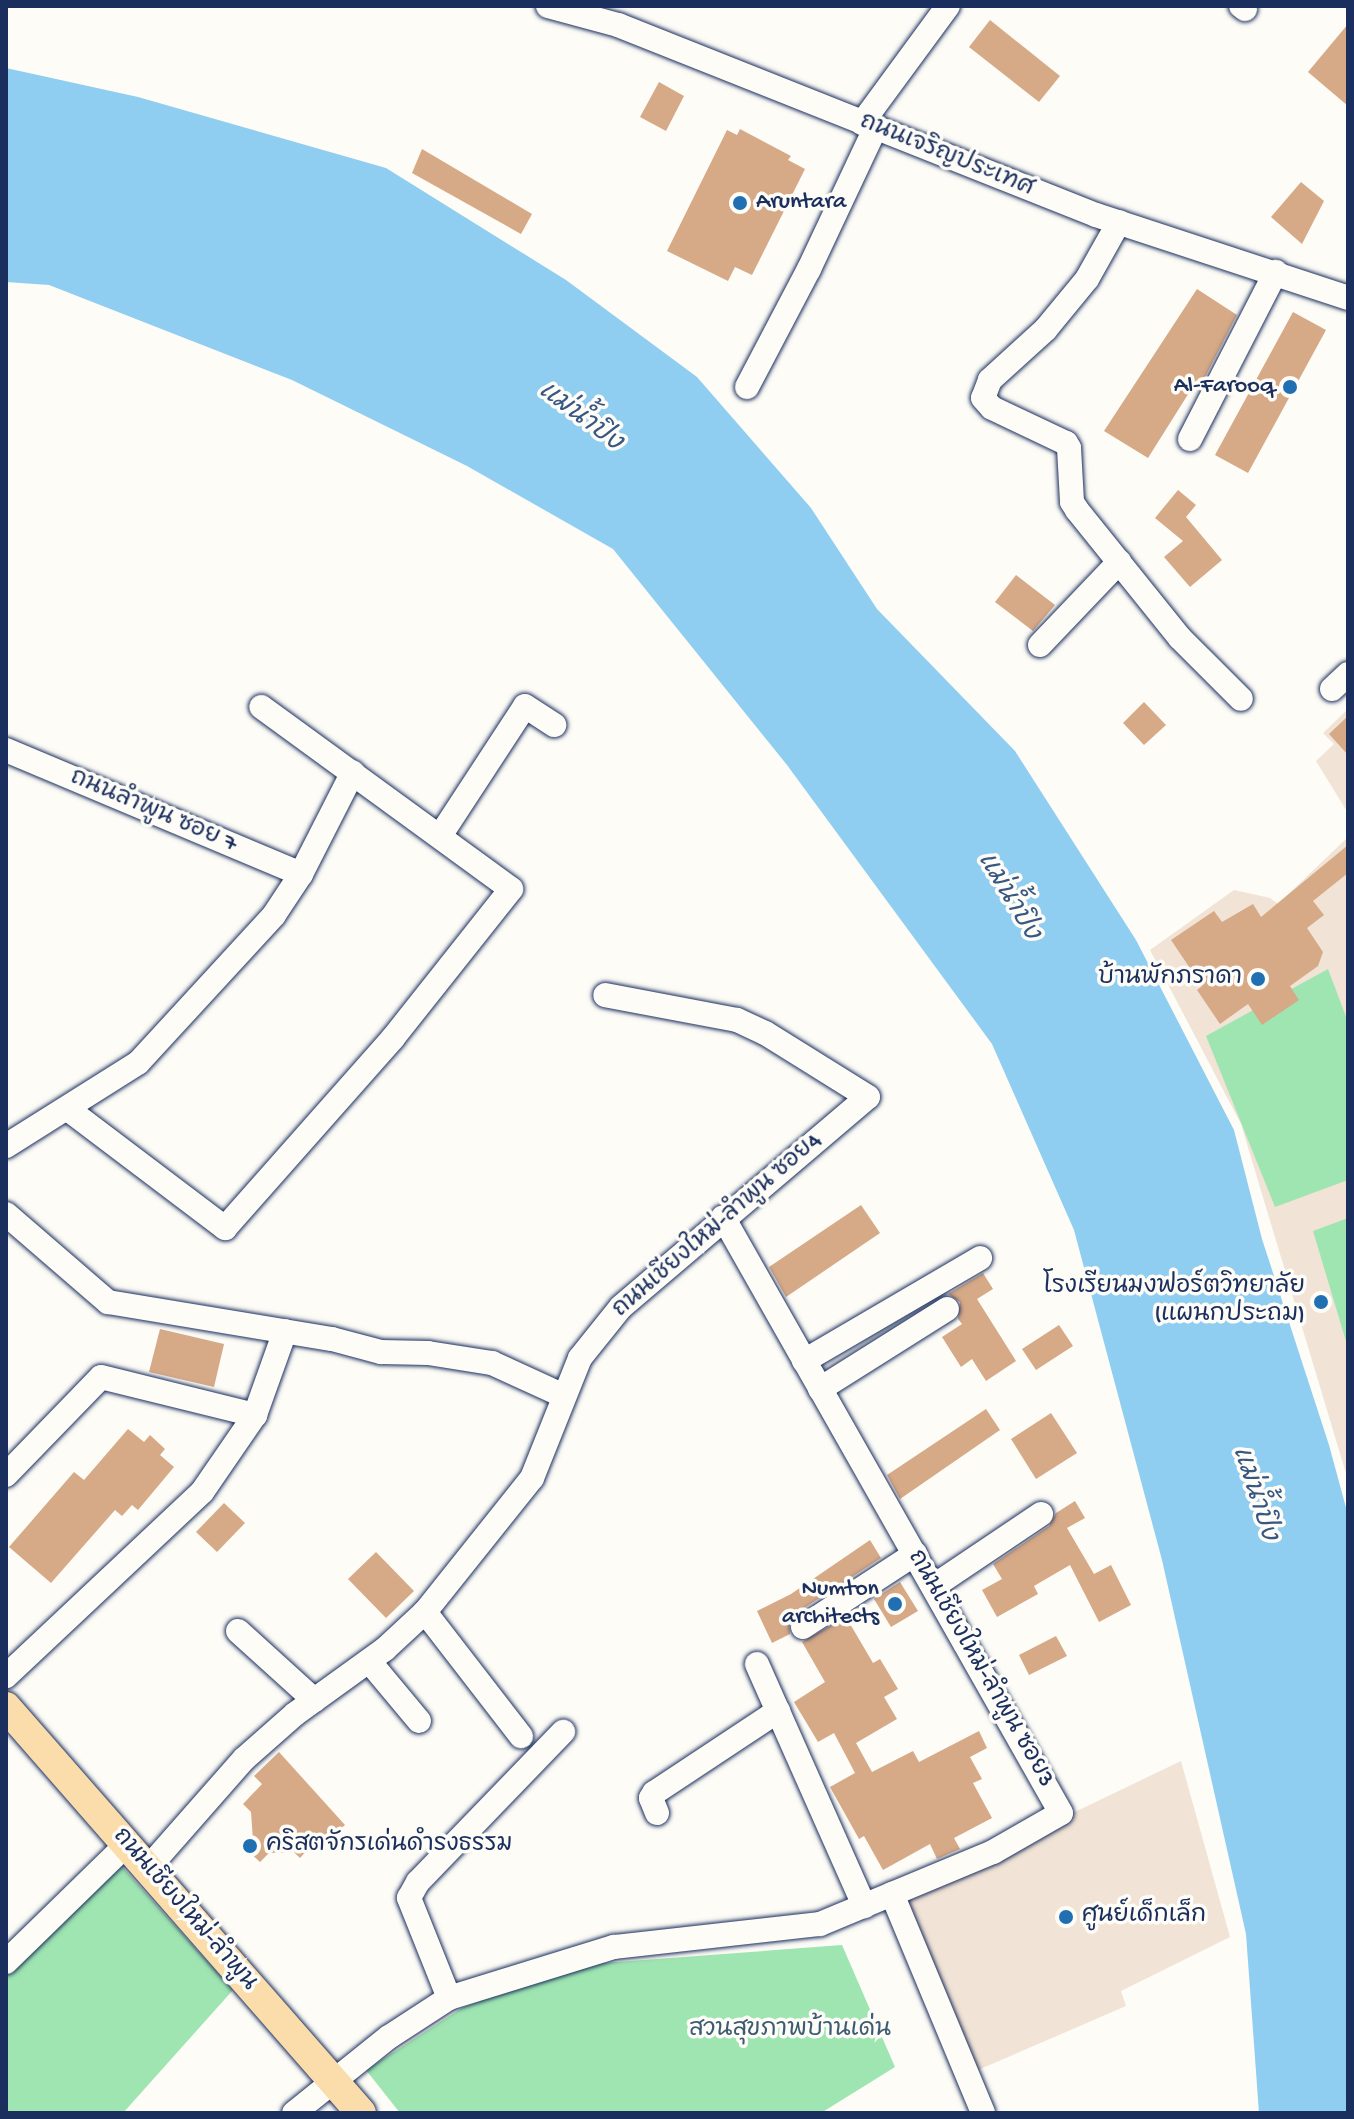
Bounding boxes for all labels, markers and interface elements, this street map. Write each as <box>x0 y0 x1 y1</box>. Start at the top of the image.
street label: ถนนเจริญประเทศ <box>855 108 1037 204</box>
place label: Aruntara <box>756 189 846 217</box>
marker: Aruntara <box>731 194 749 212</box>
place label: Al-Farooq <box>1174 373 1274 401</box>
water label: แม่น้ำปิง <box>531 376 627 460</box>
marker: Al-Farooq <box>1281 378 1299 396</box>
street label: ถนนลำพูน ซอย 7 <box>65 764 241 860</box>
water label: แม่น้ำปิง <box>969 848 1045 946</box>
place label: บ้านพักภราดา <box>1098 965 1242 993</box>
marker: บ้านพักภราดา <box>1249 970 1267 988</box>
street label: ถนนเชียงใหม่-ลำพูน ซอย4 <box>607 1127 829 1325</box>
place label: โรงเรียนมงฟอร์ตวิทยาลัย (แผนกประถม) <box>1043 1274 1305 1330</box>
marker: โรงเรียนมงฟอร์ตวิทยาลัย (แผนกประถม) <box>1312 1293 1330 1311</box>
water label: แม่น้ำปิง <box>1223 1443 1283 1545</box>
street label: ถนนเชียงใหม่-ลำพูน ซอย3 <box>900 1545 1060 1793</box>
place label: Numton architects <box>782 1576 879 1632</box>
marker: Numton architects <box>886 1595 904 1613</box>
street label: ถนนเชียงใหม่-ลำพูน <box>106 1823 262 1997</box>
place label: คริสตจักรเด่นดำรงธรรม <box>266 1832 513 1860</box>
marker: คริสตจักรเด่นดำรงธรรม <box>241 1837 259 1855</box>
place label: ศูนย์เด็กเล็ก <box>1082 1903 1206 1931</box>
marker: ศูนย์เด็กเล็ก <box>1057 1908 1075 1926</box>
park label: สวนสุขภาพบ้านเด่น <box>689 2017 891 2045</box>

